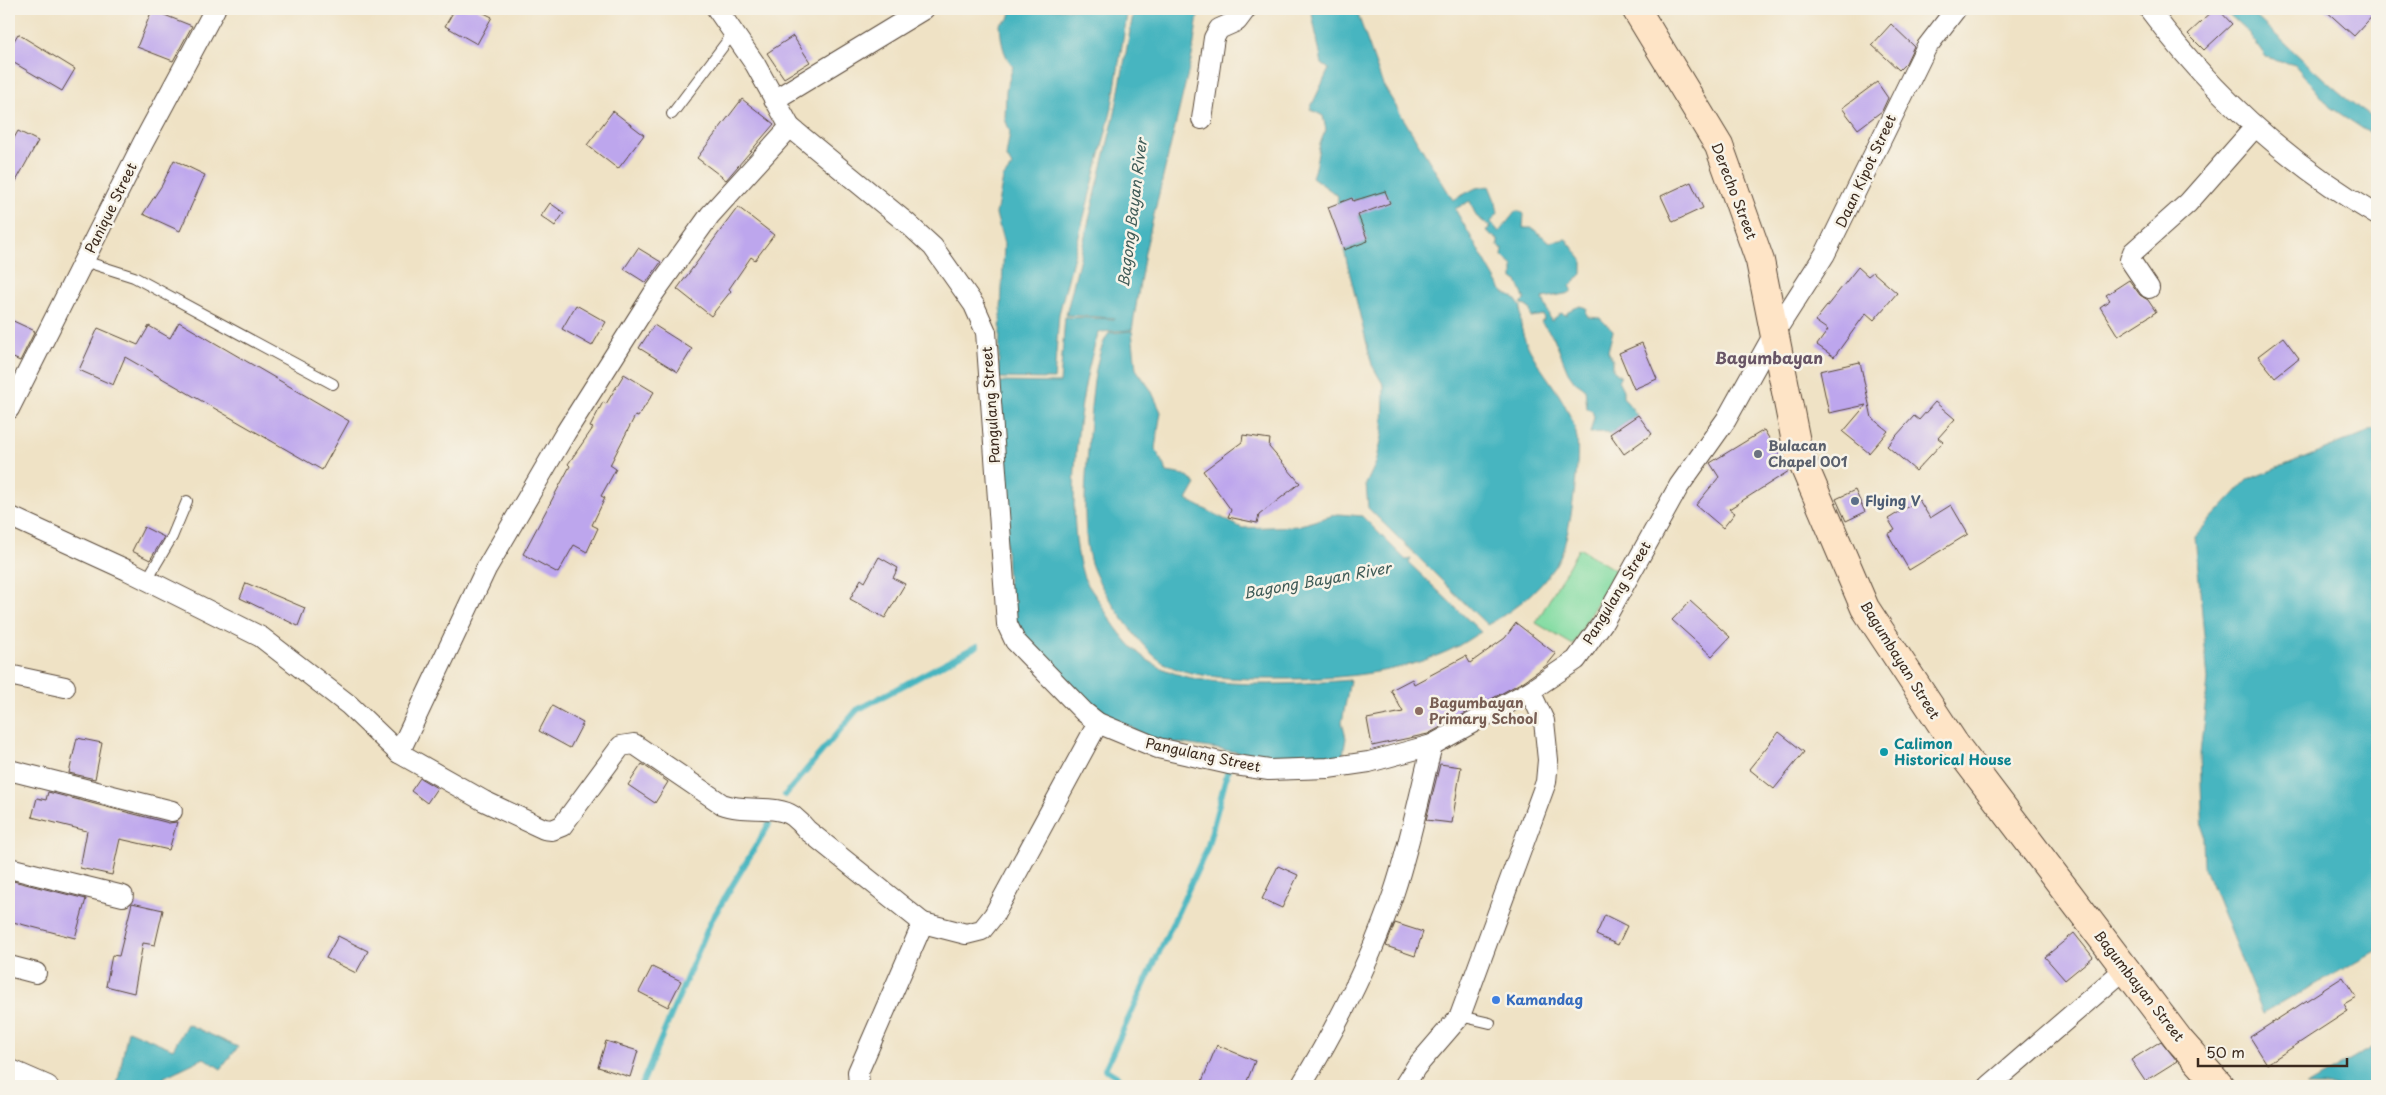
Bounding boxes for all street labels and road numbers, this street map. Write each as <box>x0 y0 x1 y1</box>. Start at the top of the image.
street label: Daan Kipot Street <box>1830 110 1901 231</box>
street label: Derecho Street <box>1706 139 1763 243</box>
street label: Panique Street <box>79 158 142 257</box>
street label: Pangulang Street <box>976 346 1005 464</box>
street label: Pangulang Street <box>1577 537 1656 648</box>
street label: Bagumbayan Street <box>1855 596 1946 723</box>
street label: Pangulang Street <box>1144 732 1263 777</box>
street label: Bagumbayan Street <box>2089 926 2190 1046</box>

